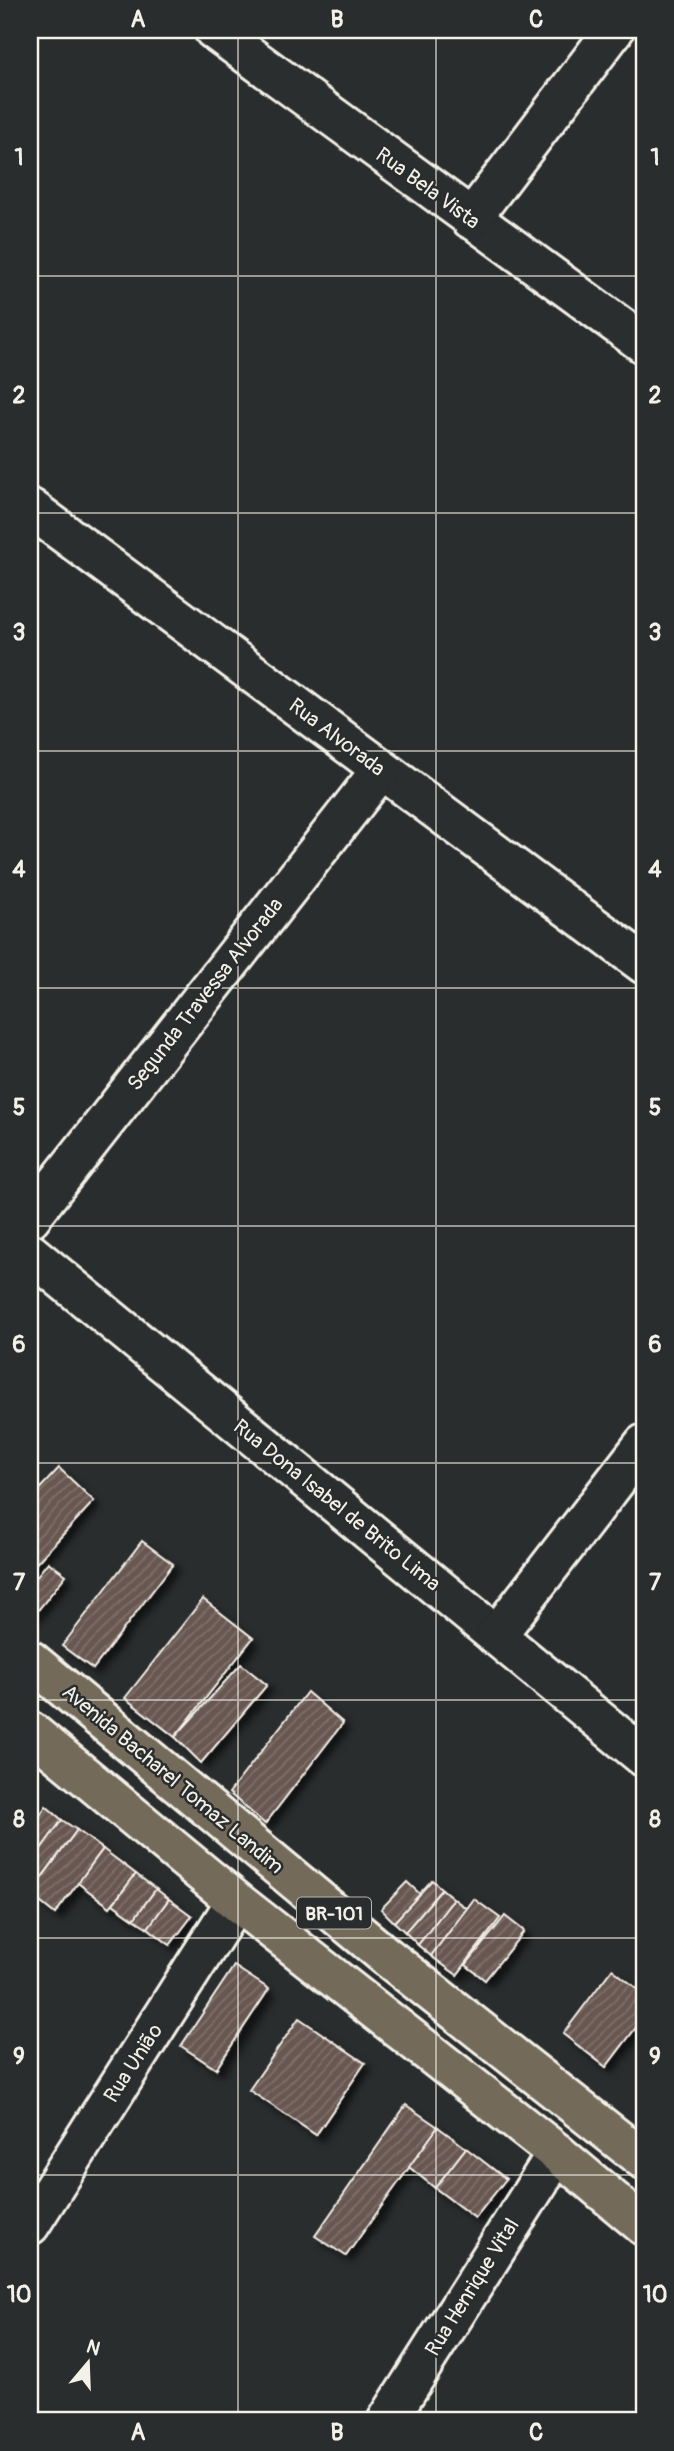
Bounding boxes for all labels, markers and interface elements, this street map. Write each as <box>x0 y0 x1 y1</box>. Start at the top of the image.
text: A <box>131 5 146 34</box>
text: B <box>330 5 344 34</box>
text: C <box>529 5 543 34</box>
street label: Rua Bela Vista <box>370 141 485 235</box>
text: 1 <box>15 143 24 172</box>
text: 1 <box>651 143 660 172</box>
text: 2 <box>13 381 26 410</box>
text: 2 <box>649 381 662 410</box>
text: 3 <box>13 618 25 647</box>
text: 3 <box>649 618 661 647</box>
street label: Rua Alvorada <box>283 692 390 782</box>
text: 4 <box>12 855 26 884</box>
text: 4 <box>648 855 662 884</box>
street label: Segunda Travessa Alvorada <box>121 892 289 1096</box>
text: 5 <box>13 1093 25 1122</box>
text: 5 <box>649 1093 661 1122</box>
text: 6 <box>12 1330 26 1359</box>
text: 6 <box>648 1330 662 1359</box>
street label: Rua Dona Isabel de Brito Lima <box>228 1413 446 1597</box>
text: 7 <box>13 1568 26 1597</box>
text: 7 <box>649 1568 662 1597</box>
street label: Avenida Bacharel Tomaz Landim <box>56 1679 289 1880</box>
text: 8 <box>13 1805 25 1834</box>
text: 8 <box>649 1805 661 1834</box>
road number: BR-101 <box>297 1898 371 1928</box>
street label: Rua União <box>98 2019 169 2108</box>
text: 9 <box>13 2042 25 2071</box>
text: 9 <box>649 2042 661 2071</box>
street label: Rua Henrique Vital <box>419 2213 526 2361</box>
text: 10 <box>7 2280 31 2309</box>
text: 10 <box>643 2280 667 2309</box>
north arrow <box>52 2328 122 2398</box>
text: N <box>83 2334 103 2361</box>
text: A <box>131 2418 146 2447</box>
text: B <box>330 2418 344 2447</box>
text: C <box>529 2418 543 2447</box>

